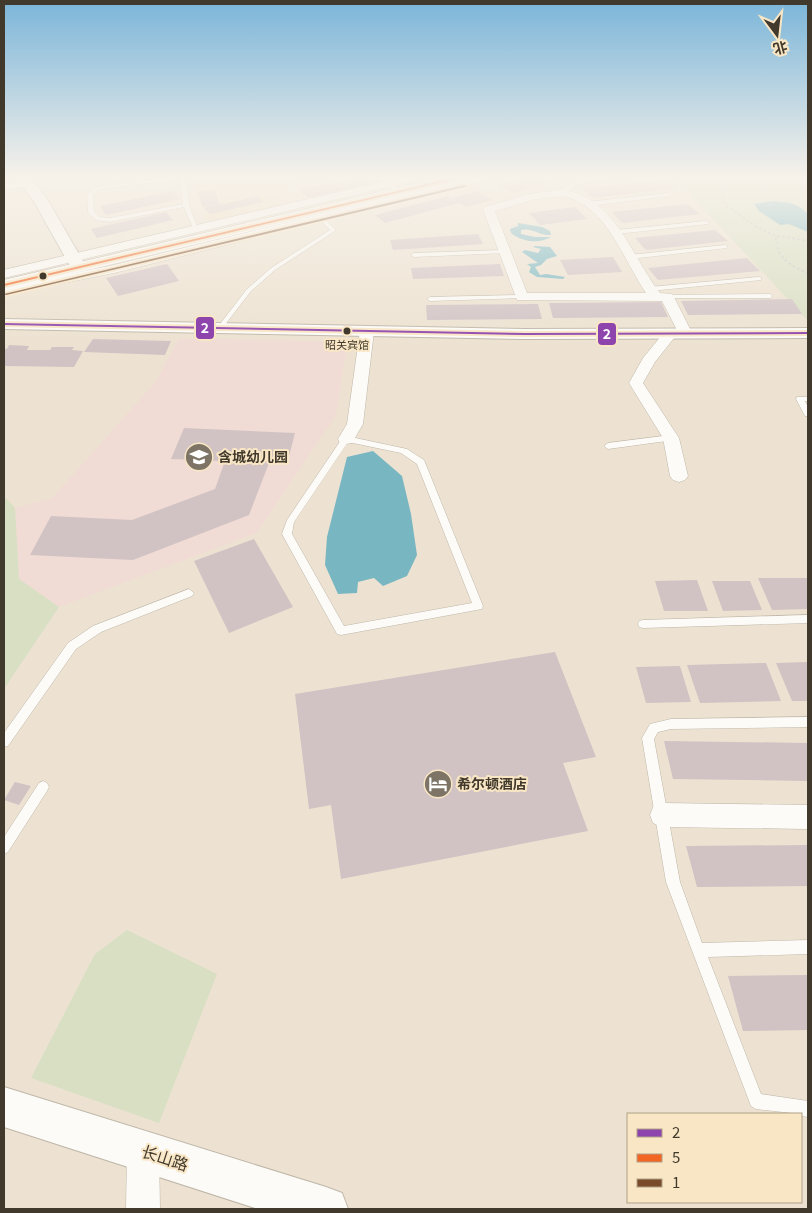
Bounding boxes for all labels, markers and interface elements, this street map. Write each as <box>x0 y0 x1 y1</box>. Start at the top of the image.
north arrow <box>752 10 802 60</box>
text: 北 <box>771 37 790 60</box>
unlabelled marker <box>38 271 48 281</box>
line badge: 2 <box>195 316 215 340</box>
text: 2 <box>201 317 209 337</box>
line badge: 2 <box>597 322 617 346</box>
text: 2 <box>603 323 611 343</box>
marker: 昭关宾馆 <box>342 326 352 336</box>
place label: 昭关宾馆 <box>325 336 369 352</box>
school or university icon: 含城幼儿园 <box>184 442 214 472</box>
place label: 含城幼儿园 <box>218 446 288 466</box>
hotel icon: 希尔顿酒店 <box>423 769 453 799</box>
place label: 希尔顿酒店 <box>457 773 527 793</box>
legend <box>627 1113 802 1203</box>
text: 2 <box>672 1121 680 1142</box>
street label: 长山路 <box>139 1138 192 1176</box>
text: 5 <box>672 1146 680 1167</box>
text: 1 <box>672 1171 680 1192</box>

